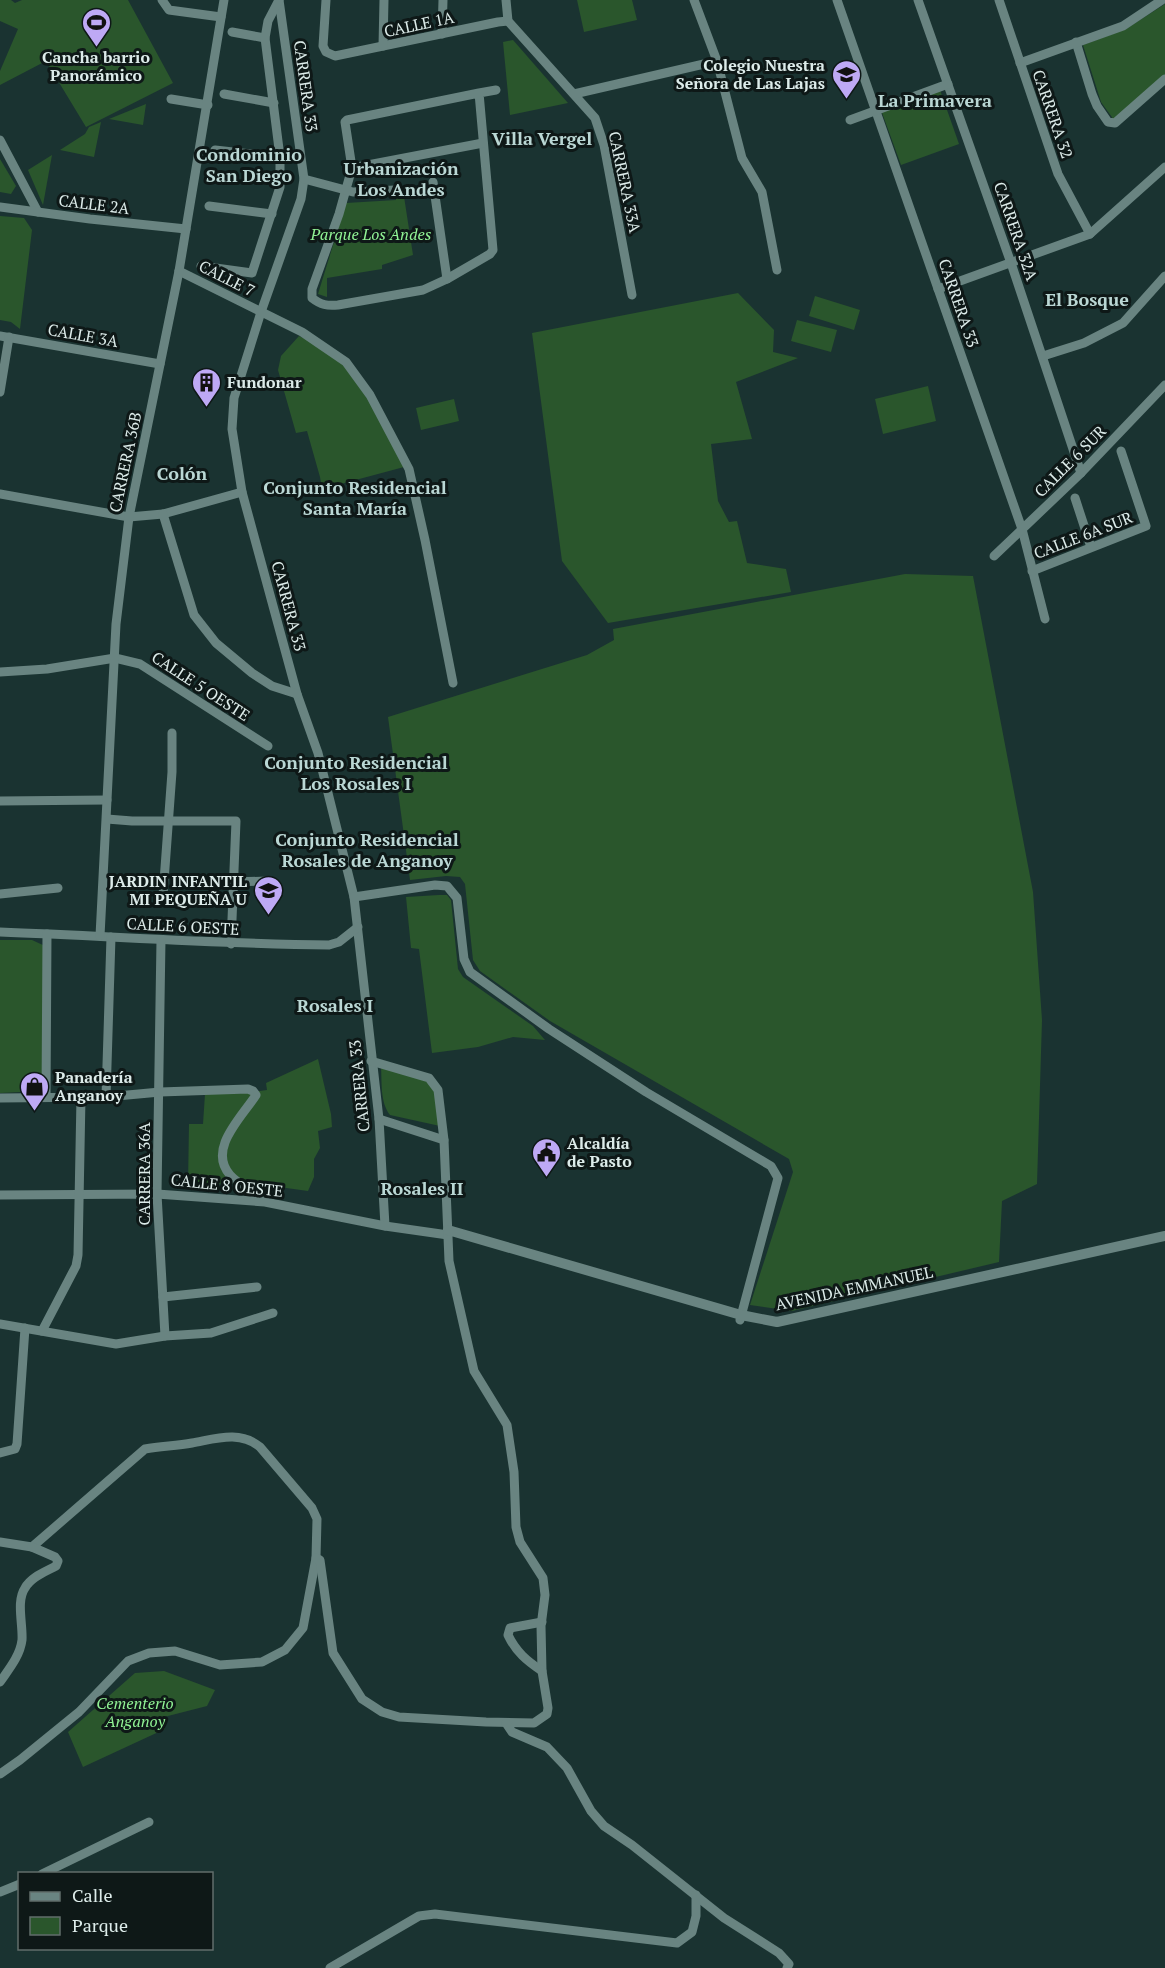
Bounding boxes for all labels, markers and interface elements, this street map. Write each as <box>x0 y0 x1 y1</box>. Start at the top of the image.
sports icon: Cancha barrio Panorámico <box>80 6 112 48</box>
street label: CALLE 1A <box>382 6 456 42</box>
street label: CARRERA 33 <box>289 39 323 133</box>
place label: Cancha barrio Panorámico <box>42 46 150 86</box>
place label: Colegio Nuestra Señora de Las Lajas <box>676 54 825 94</box>
school or university icon: Colegio Nuestra Señora de Las Lajas <box>830 58 862 100</box>
street label: CARRERA 32 <box>1028 67 1078 161</box>
district label: La Primavera <box>878 88 992 112</box>
district label: Villa Vergel <box>492 126 592 150</box>
street label: CARRERA 33A <box>604 129 647 235</box>
district label: Condominio San Diego <box>196 142 302 187</box>
district label: Urbanización Los Andes <box>343 156 459 201</box>
street label: CARRERA 32A <box>989 179 1043 283</box>
street label: CALLE 2A <box>57 189 131 219</box>
park label: Parque Los Andes <box>310 223 432 245</box>
street label: CALLE 7 <box>195 255 259 301</box>
street label: CARRERA 33 <box>934 256 984 350</box>
district label: El Bosque <box>1045 287 1129 311</box>
street label: CALLE 3A <box>46 318 120 352</box>
building icon: Fundonar <box>190 366 222 408</box>
place label: Fundonar <box>227 371 302 393</box>
street label: CARRERA 36B <box>104 410 146 514</box>
street label: CALLE 6 SUR <box>1029 420 1111 502</box>
district label: Colón <box>157 461 208 485</box>
district label: Conjunto Residencial Santa María <box>263 475 447 520</box>
street label: CALLE 6A SUR <box>1030 506 1136 564</box>
street label: CARRERA 33 <box>266 559 312 653</box>
street label: CALLE 5 OESTE <box>148 646 254 726</box>
district label: Conjunto Residencial Los Rosales I <box>264 750 448 795</box>
district label: Conjunto Residencial Rosales de Anganoy <box>275 827 459 872</box>
place label: JARDIN INFANTIL MI PEQUEÑA U <box>109 870 248 910</box>
school or university icon: JARDIN INFANTIL MI PEQUEÑA U <box>252 874 284 916</box>
street label: CALLE 6 OESTE <box>126 912 240 940</box>
district label: Rosales I <box>297 993 373 1017</box>
street label: CARRERA 33 <box>343 1039 375 1133</box>
place label: Panadería Anganoy <box>55 1066 133 1106</box>
shop icon: Panadería Anganoy <box>18 1070 50 1112</box>
street label: CARRERA 36A <box>133 1122 155 1226</box>
place label: Alcaldía de Pasto <box>567 1132 632 1172</box>
public building icon: Alcaldía de Pasto <box>530 1136 562 1178</box>
street label: CALLE 8 OESTE <box>170 1168 284 1202</box>
district label: Rosales II <box>381 1176 464 1200</box>
street label: AVENIDA EMMANUEL <box>773 1261 935 1315</box>
park label: Cementerio Anganoy <box>96 1692 174 1732</box>
legend <box>18 1872 213 1950</box>
text: Calle <box>72 1883 113 1907</box>
text: Parque <box>72 1913 128 1937</box>

